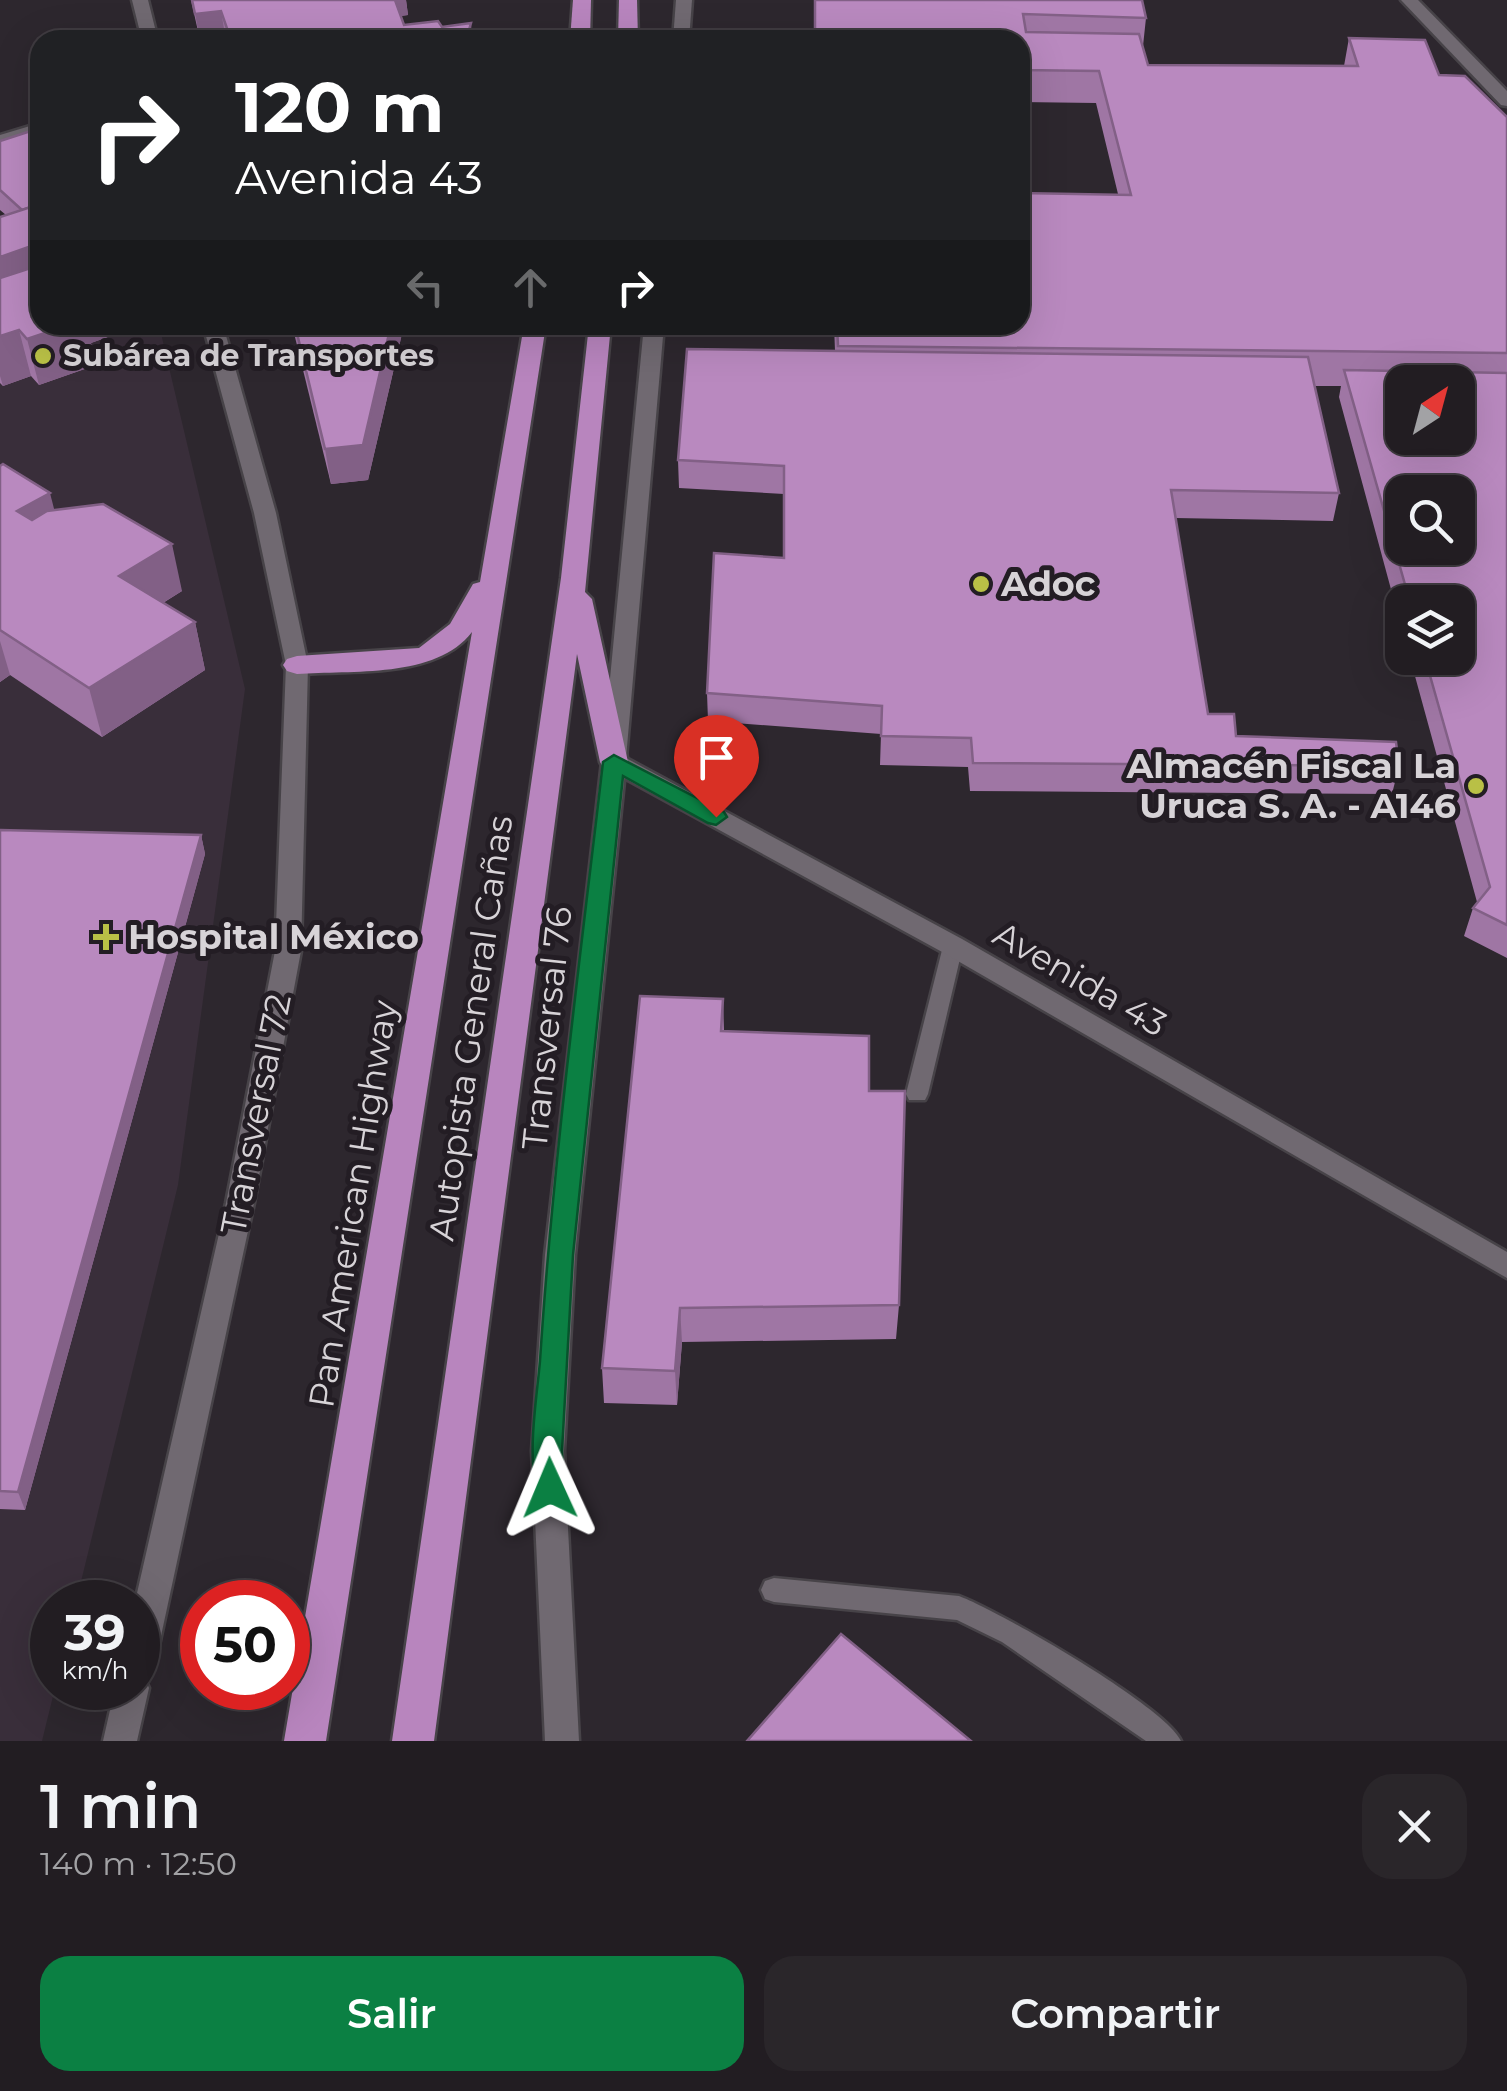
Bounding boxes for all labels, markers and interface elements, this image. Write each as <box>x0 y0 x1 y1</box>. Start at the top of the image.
text: 120 m <box>235 64 445 150</box>
icon: right <box>70 70 200 200</box>
text: Avenida 43 <box>235 150 483 205</box>
icon: left <box>398 260 453 315</box>
icon: ahead <box>503 260 558 315</box>
icon: right <box>608 260 663 315</box>
place label: Subárea de Transportes <box>63 337 434 374</box>
marker: Subárea de Transportes <box>32 345 54 367</box>
north arrow <box>1385 365 1475 455</box>
map controls <box>1385 365 1475 675</box>
button: search <box>1385 475 1475 565</box>
place label: Adoc <box>1000 562 1096 605</box>
marker: Adoc <box>970 573 992 595</box>
button: layers <box>1385 585 1475 675</box>
pin <box>674 715 759 818</box>
icon: arrive <box>689 730 744 785</box>
place label: Almacén Fiscal La Uruca S. A. - A146 <box>1126 744 1456 827</box>
marker: Almacén Fiscal La Uruca S. A. - A146 <box>1465 775 1487 797</box>
street label: Autopista General Cañas <box>419 813 522 1243</box>
street label: Transversal 76 <box>512 904 581 1152</box>
street label: Avenida 43 <box>986 912 1174 1045</box>
place label: Hospital México <box>128 915 419 958</box>
marker: Hospital México <box>93 924 119 950</box>
street label: Transversal 72 <box>211 990 300 1238</box>
street label: Pan American Highway <box>299 997 406 1411</box>
position arrow <box>498 1436 602 1540</box>
speed limit sign: 50 <box>180 1580 310 1710</box>
text: 39 <box>64 1602 126 1663</box>
text: km/h <box>62 1655 128 1685</box>
text: 1 min <box>40 1770 201 1843</box>
button: close <box>1362 1774 1467 1879</box>
text: 140 m · 12:50 <box>40 1844 237 1883</box>
button: Salir <box>40 1956 744 2071</box>
button: Compartir <box>764 1956 1467 2071</box>

